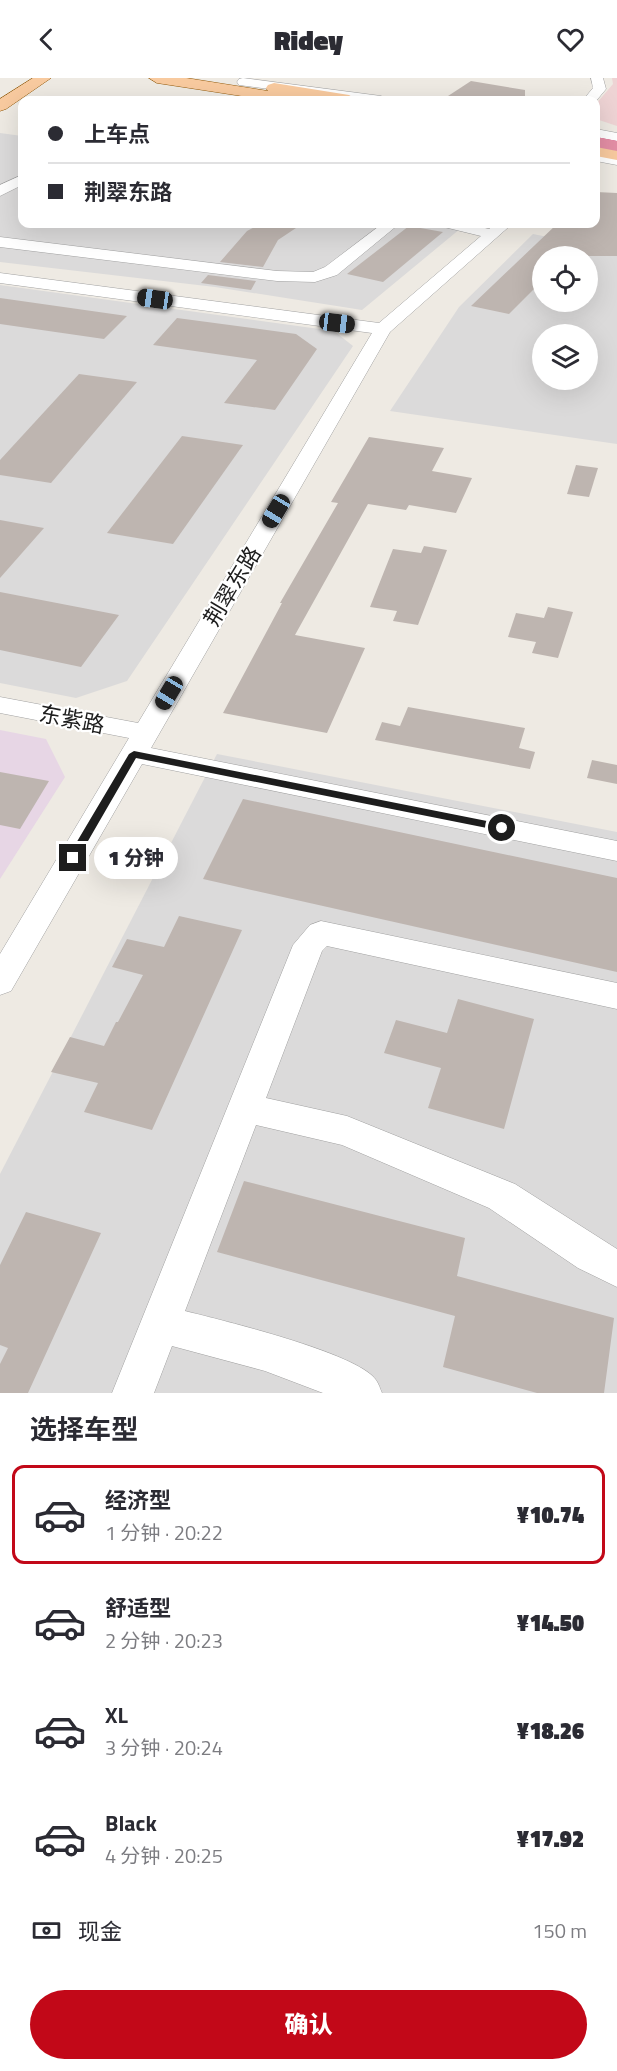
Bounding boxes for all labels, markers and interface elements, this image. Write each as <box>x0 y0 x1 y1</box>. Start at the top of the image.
text: Ridey <box>274 19 343 60</box>
icon: back <box>30 23 63 56</box>
icon: heart <box>554 23 587 56</box>
text: 上车点 <box>84 117 150 151</box>
text: 荆翠东路 <box>84 175 172 209</box>
map controls <box>532 246 598 390</box>
button: locate <box>532 246 598 312</box>
car <box>136 288 174 310</box>
car <box>318 312 356 334</box>
button: layers <box>532 324 598 390</box>
car <box>259 491 293 531</box>
street label: 荆翠东路 <box>195 540 269 632</box>
car <box>152 673 186 713</box>
street label: 东紫路 <box>36 696 108 742</box>
route start <box>488 814 515 841</box>
callout: 1 分钟 <box>94 837 178 879</box>
text: 1 分钟 <box>108 842 164 873</box>
route end <box>59 844 86 871</box>
text: 选择车型 <box>30 1408 138 1449</box>
text: 经济型 <box>105 1483 171 1517</box>
icon: car <box>33 1488 87 1542</box>
text: ¥10.74 <box>517 1498 584 1532</box>
text: 1 分钟 · 20:22 <box>105 1517 223 1548</box>
text: 舒适型 <box>105 1591 171 1625</box>
icon: car <box>33 1596 87 1650</box>
text: ¥14.50 <box>517 1606 584 1640</box>
text: 2 分钟 · 20:23 <box>105 1625 223 1656</box>
text: XL <box>105 1698 128 1732</box>
icon: car <box>33 1704 87 1758</box>
text: ¥18.26 <box>517 1714 584 1748</box>
text: 3 分钟 · 20:24 <box>105 1732 223 1763</box>
text: Black <box>105 1806 157 1840</box>
icon: car <box>33 1812 87 1866</box>
text: ¥17.92 <box>517 1822 584 1856</box>
text: 4 分钟 · 20:25 <box>105 1840 223 1871</box>
icon: cash <box>30 1914 63 1947</box>
text: 现金 <box>78 1914 122 1948</box>
text: 150 m <box>532 1915 587 1946</box>
button: 确认 <box>30 1990 587 2059</box>

